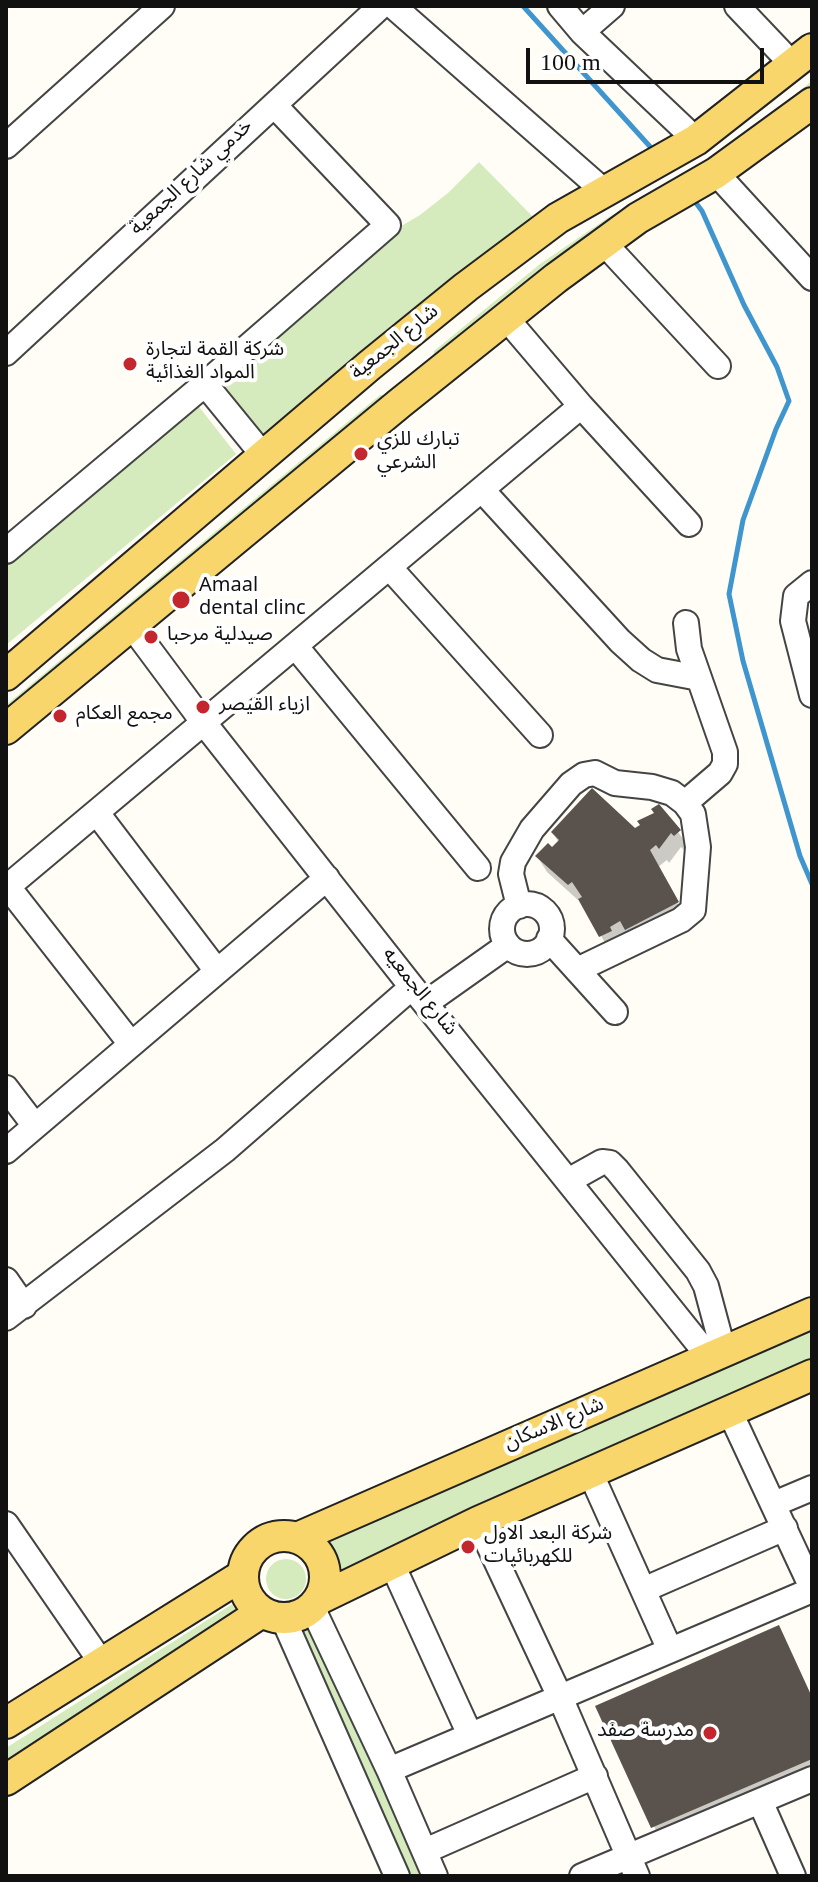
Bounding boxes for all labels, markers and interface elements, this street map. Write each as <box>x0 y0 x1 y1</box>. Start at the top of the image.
scale bar <box>530 32 768 82</box>
text: 100 m <box>540 49 601 75</box>
street label: خدمي شارع الجمعية <box>127 116 259 242</box>
street label: شارع الجمعية <box>347 301 445 387</box>
place label: شركة القمة لتجارة المواد الغذائية <box>146 340 284 387</box>
marker: شركة القمة لتجارة المواد الغذائية <box>121 355 139 373</box>
place label: تبارك للزي الشرعي <box>377 430 460 477</box>
marker: تبارك للزي الشرعي <box>352 445 370 463</box>
place label: Amaal dental clinc <box>199 576 306 623</box>
marker: Amaal dental clinc <box>170 589 192 611</box>
place label: صيدلية مرحبا <box>167 625 273 649</box>
marker: صيدلية مرحبا <box>142 628 160 646</box>
place label: ازياء القيصر <box>219 695 310 719</box>
marker: ازياء القيصر <box>194 698 212 716</box>
place label: مجمع العكام <box>76 704 173 728</box>
marker: مجمع العكام <box>51 707 69 725</box>
street label: شارع الجمعيه <box>375 944 461 1042</box>
street label: شارع الاسكان <box>502 1394 608 1458</box>
place label: شركة البعد الاول للكهربائيات <box>484 1524 612 1571</box>
marker: شركة البعد الاول للكهربائيات <box>459 1538 477 1556</box>
place label: مدرسة صفد <box>597 1721 694 1745</box>
marker: مدرسة صفد <box>701 1724 719 1742</box>

